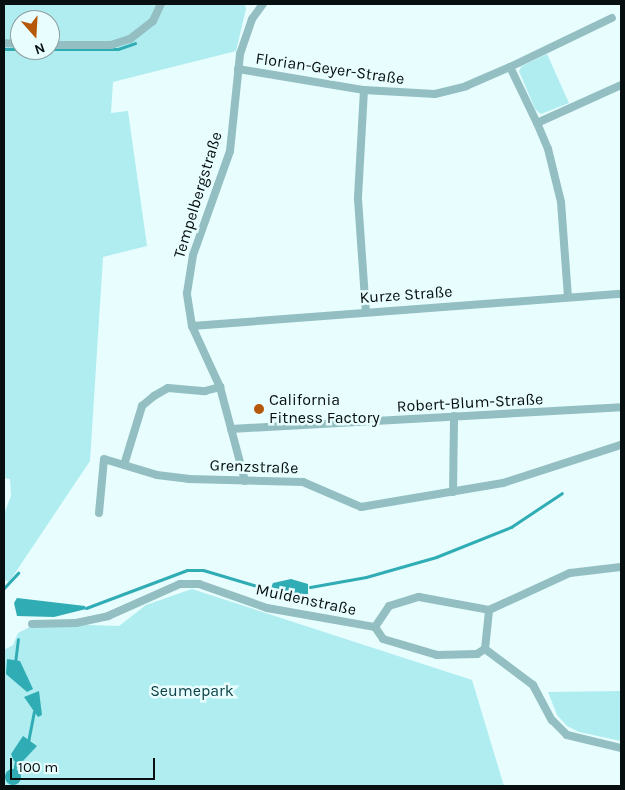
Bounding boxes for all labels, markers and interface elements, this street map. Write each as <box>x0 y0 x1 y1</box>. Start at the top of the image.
north arrow <box>10 10 60 60</box>
text: N <box>32 39 47 58</box>
street label: Florian-Geyer-Straße <box>254 49 406 89</box>
street label: Tempelbergstraße <box>170 129 226 261</box>
street label: Kurze Straße <box>359 282 453 308</box>
place label: California Fitness Factory <box>269 390 380 428</box>
street label: Robert-Blum-Straße <box>396 390 544 416</box>
marker: California Fitness Factory <box>253 403 265 415</box>
street label: Grenzstraße <box>209 456 299 478</box>
street label: Muldenstraße <box>254 580 358 620</box>
park label: Seumepark <box>150 681 234 701</box>
scale bar <box>12 748 158 780</box>
text: 100 m <box>18 758 58 776</box>

